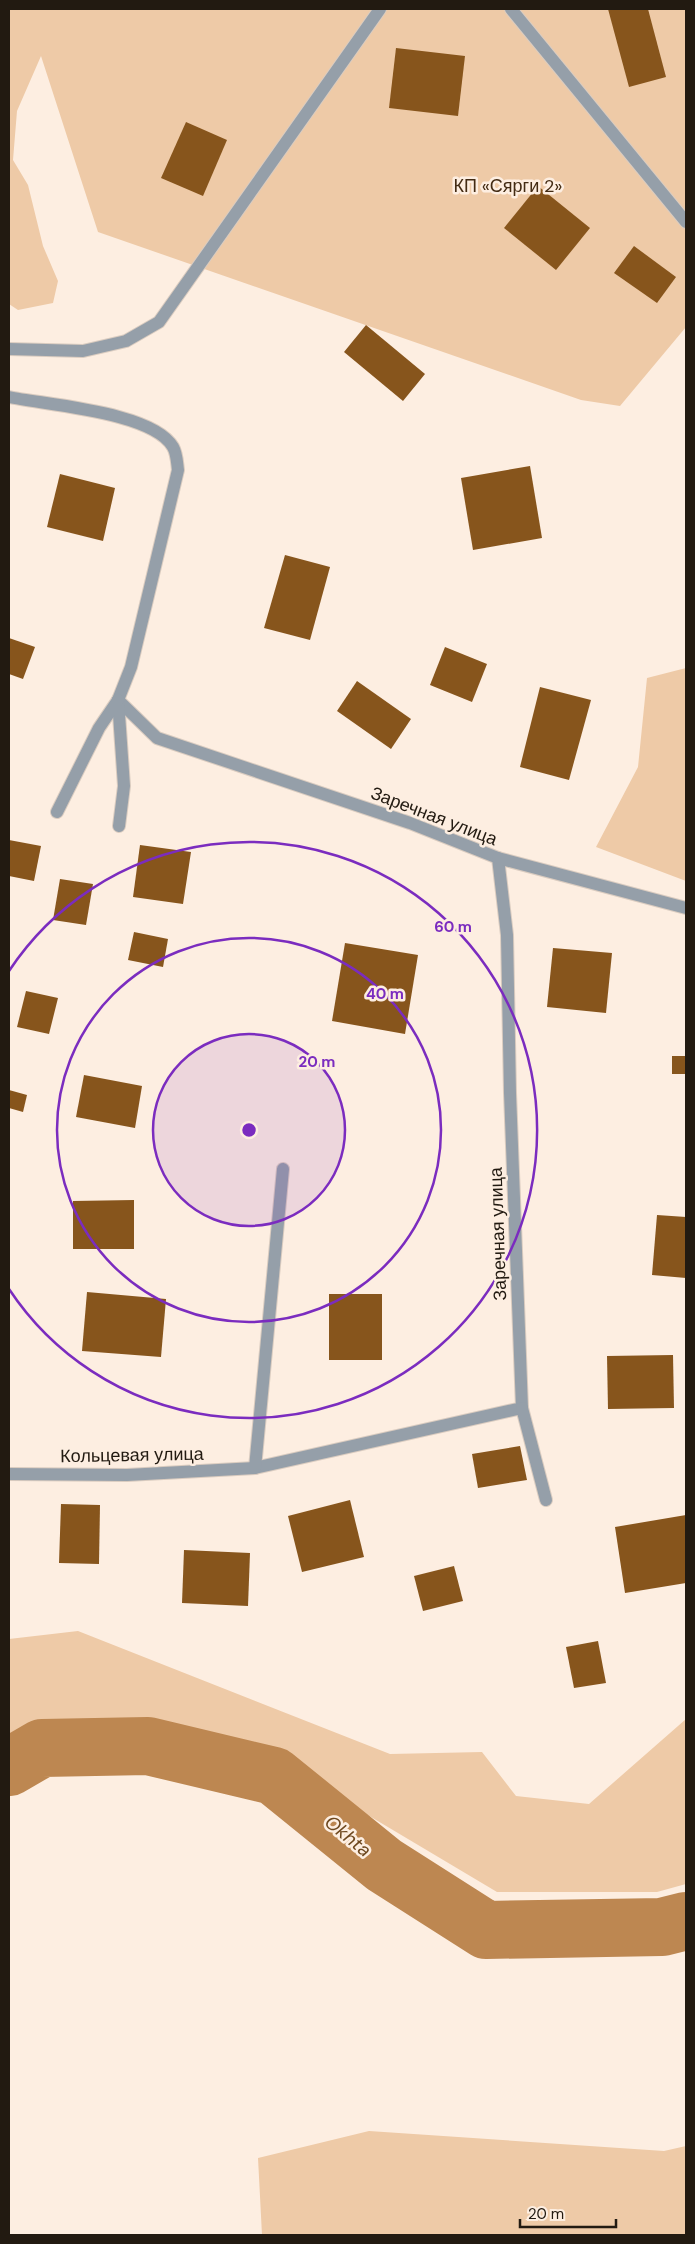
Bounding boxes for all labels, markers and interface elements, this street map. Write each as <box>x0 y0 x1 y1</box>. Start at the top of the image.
park label: КП «Сярги 2» <box>453 174 563 198</box>
street label: Заречная улица <box>367 781 502 852</box>
text: 60 m <box>434 917 472 937</box>
text: 40 m <box>366 984 404 1004</box>
text: 20 m <box>299 1052 335 1072</box>
centre of rings <box>240 1121 258 1139</box>
street label: Заречная улица <box>484 1166 512 1301</box>
street label: Кольцевая улица <box>60 1442 205 1468</box>
water label: Okhta <box>319 1810 377 1862</box>
scale bar <box>520 2196 616 2228</box>
text: 20 m <box>528 2204 564 2224</box>

